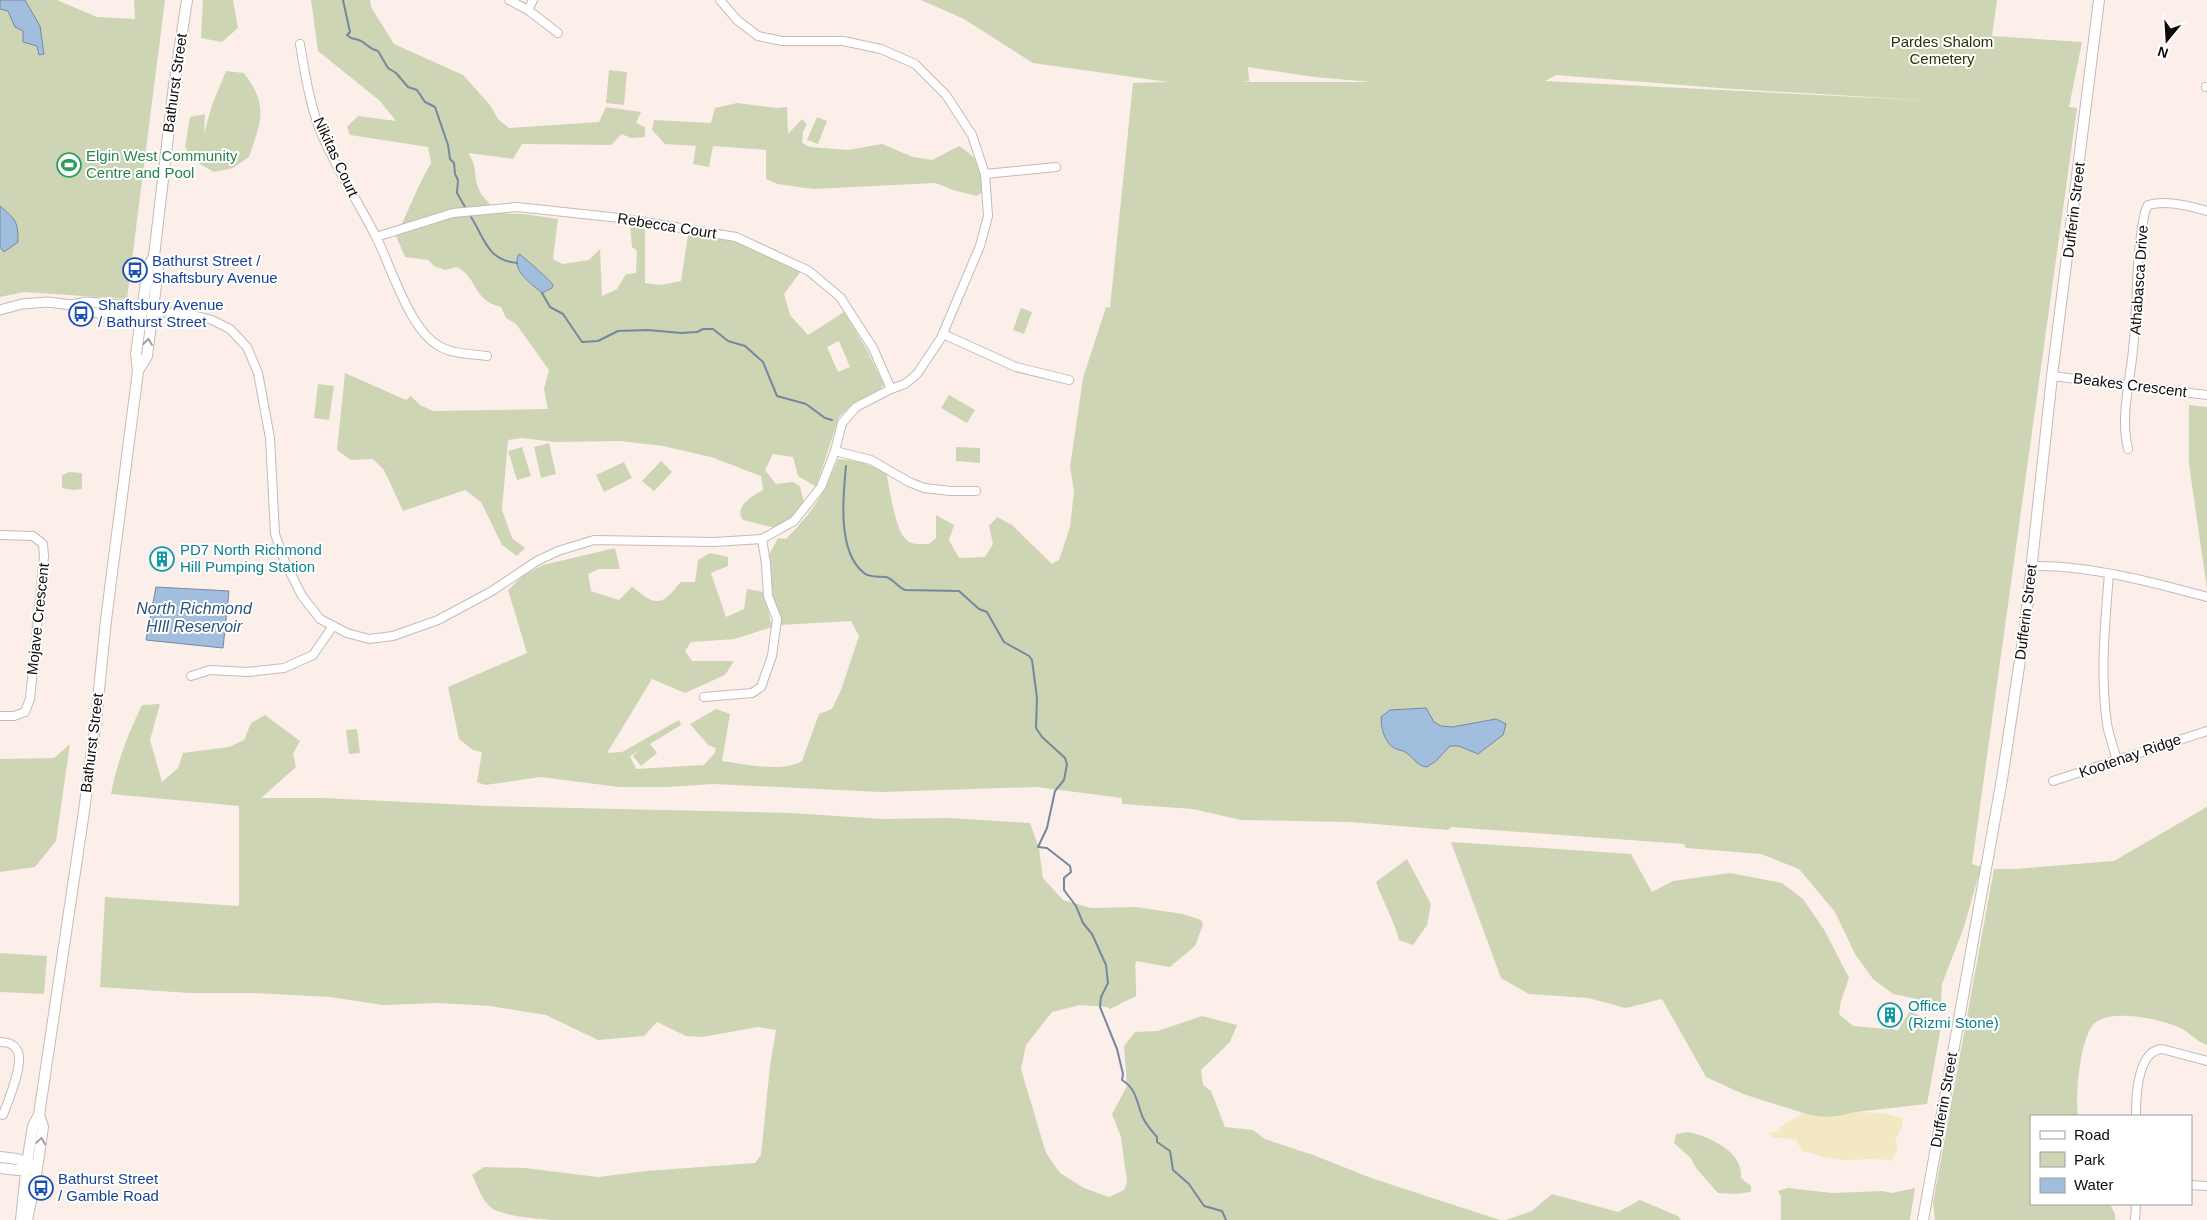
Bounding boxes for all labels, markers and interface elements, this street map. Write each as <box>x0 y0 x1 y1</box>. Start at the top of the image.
north arrow <box>2142 15 2192 65</box>
street label: Bathurst Street <box>159 31 190 134</box>
park label: Pardes Shalom Cemetery <box>1891 33 1993 67</box>
text: N <box>2156 43 2170 62</box>
street label: Nikitas Court <box>311 114 363 200</box>
place label: Elgin West Community Centre and Pool <box>86 147 238 181</box>
sports icon: Elgin West Community Centre and Pool <box>56 152 82 178</box>
street label: Dufferin Street <box>2059 160 2088 259</box>
street label: Rebecca Court <box>616 209 719 242</box>
street label: Athabasca Drive <box>2126 224 2151 335</box>
place label: Bathurst Street / Shaftsbury Avenue <box>152 252 278 286</box>
bus stop icon: Bathurst Street / Shaftsbury Avenue <box>122 257 148 283</box>
place label: Shaftsbury Avenue / Bathurst Street <box>98 296 224 330</box>
bus stop icon: Shaftsbury Avenue / Bathurst Street <box>68 301 94 327</box>
one-way arrow <box>142 338 153 346</box>
street label: Beakes Crescent <box>2072 369 2189 400</box>
place label: PD7 North Richmond Hill Pumping Station <box>180 541 322 575</box>
building icon: PD7 North Richmond Hill Pumping Station <box>149 546 175 572</box>
street label: Mojave Crescent <box>23 561 52 676</box>
street label: Dufferin Street <box>2011 562 2040 661</box>
water label: North Richmond HIll Reservoir <box>136 600 253 635</box>
street label: Bathurst Street <box>77 691 106 794</box>
street label: Kootenay Ridge <box>2077 730 2183 781</box>
place label: Office (Rizmi Stone) <box>1908 997 1999 1031</box>
building icon: Office (Rizmi Stone) <box>1877 1002 1903 1028</box>
street label: Dufferin Street <box>1927 1050 1960 1149</box>
legend <box>2030 1115 2192 1205</box>
text: Road <box>2074 1126 2110 1143</box>
one-way arrow <box>36 1136 46 1145</box>
text: Park <box>2074 1151 2105 1168</box>
place label: Bathurst Street / Gamble Road <box>58 1170 159 1204</box>
bus stop icon: Bathurst Street / Gamble Road <box>28 1175 54 1201</box>
text: Water <box>2074 1176 2113 1193</box>

